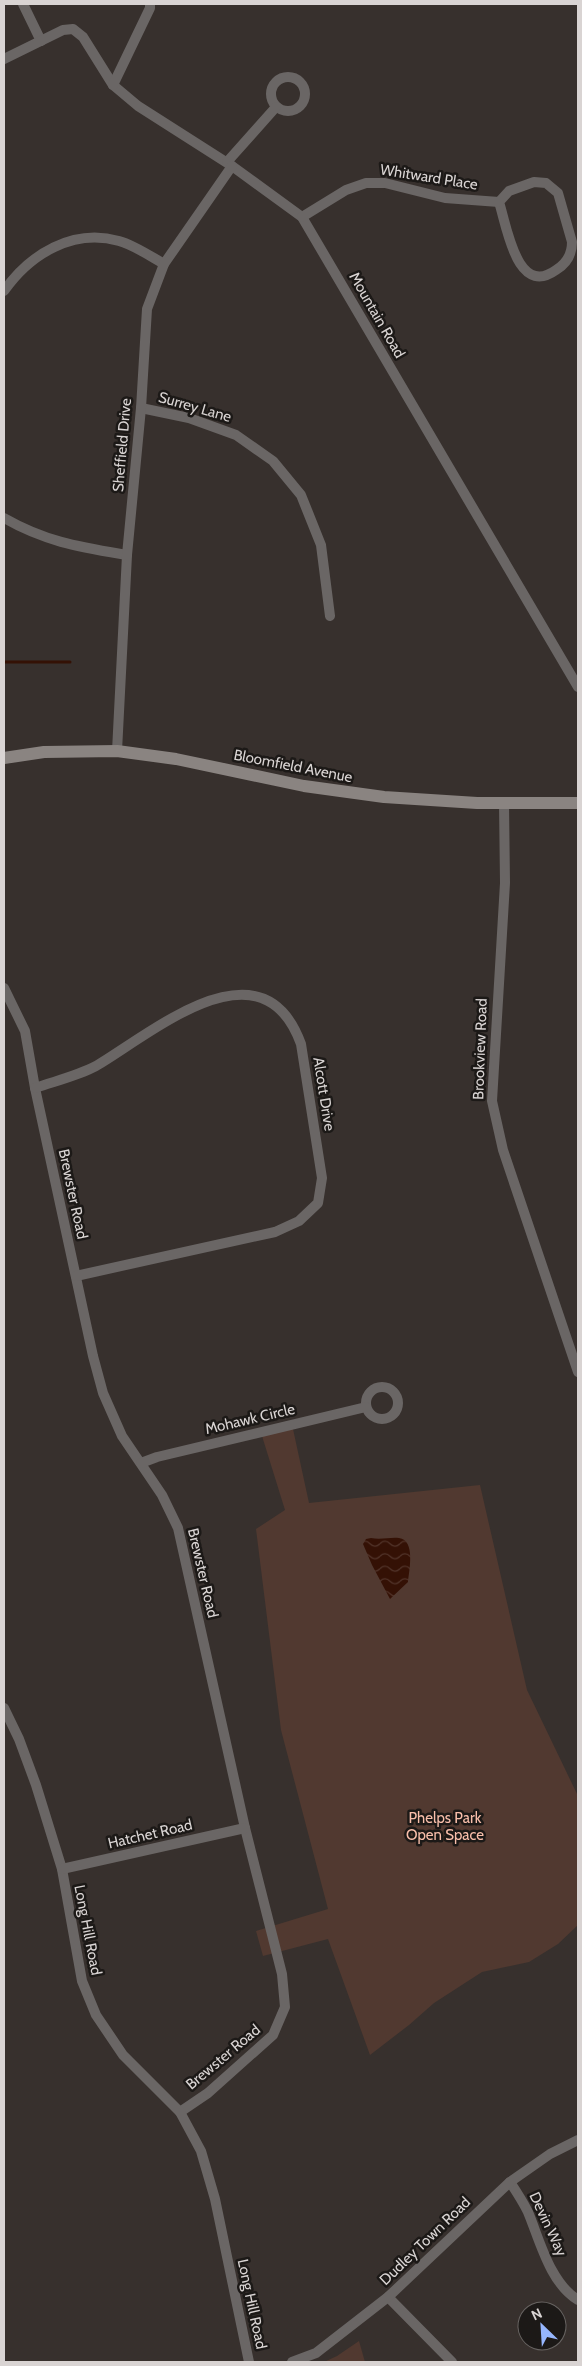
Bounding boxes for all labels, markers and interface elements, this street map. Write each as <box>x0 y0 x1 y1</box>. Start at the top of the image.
street label: Whitward Place <box>379 160 479 194</box>
street label: Mountain Road <box>345 269 409 361</box>
street label: Surrey Lane <box>156 388 234 426</box>
street label: Sheffield Drive <box>109 397 135 493</box>
street label: Bloomfield Avenue <box>232 746 354 786</box>
street label: Brookview Road <box>469 998 491 1100</box>
street label: Alcott Drive <box>309 1056 339 1133</box>
street label: Brewster Road <box>55 1147 91 1241</box>
street label: Mohawk Circle <box>203 1400 297 1438</box>
street label: Brewster Road <box>184 1526 222 1620</box>
park label: Phelps Park Open Space <box>406 1809 484 1844</box>
street label: Hatchet Road <box>106 1816 194 1852</box>
street label: Long Hill Road <box>70 1883 106 1977</box>
street label: Brewster Road <box>182 2021 264 2093</box>
street label: Devin Way <box>525 2189 571 2259</box>
street label: Dudley Town Road <box>376 2193 474 2289</box>
street label: Long Hill Road <box>234 2257 270 2351</box>
north arrow <box>517 2301 567 2351</box>
text: N <box>528 2304 545 2324</box>

